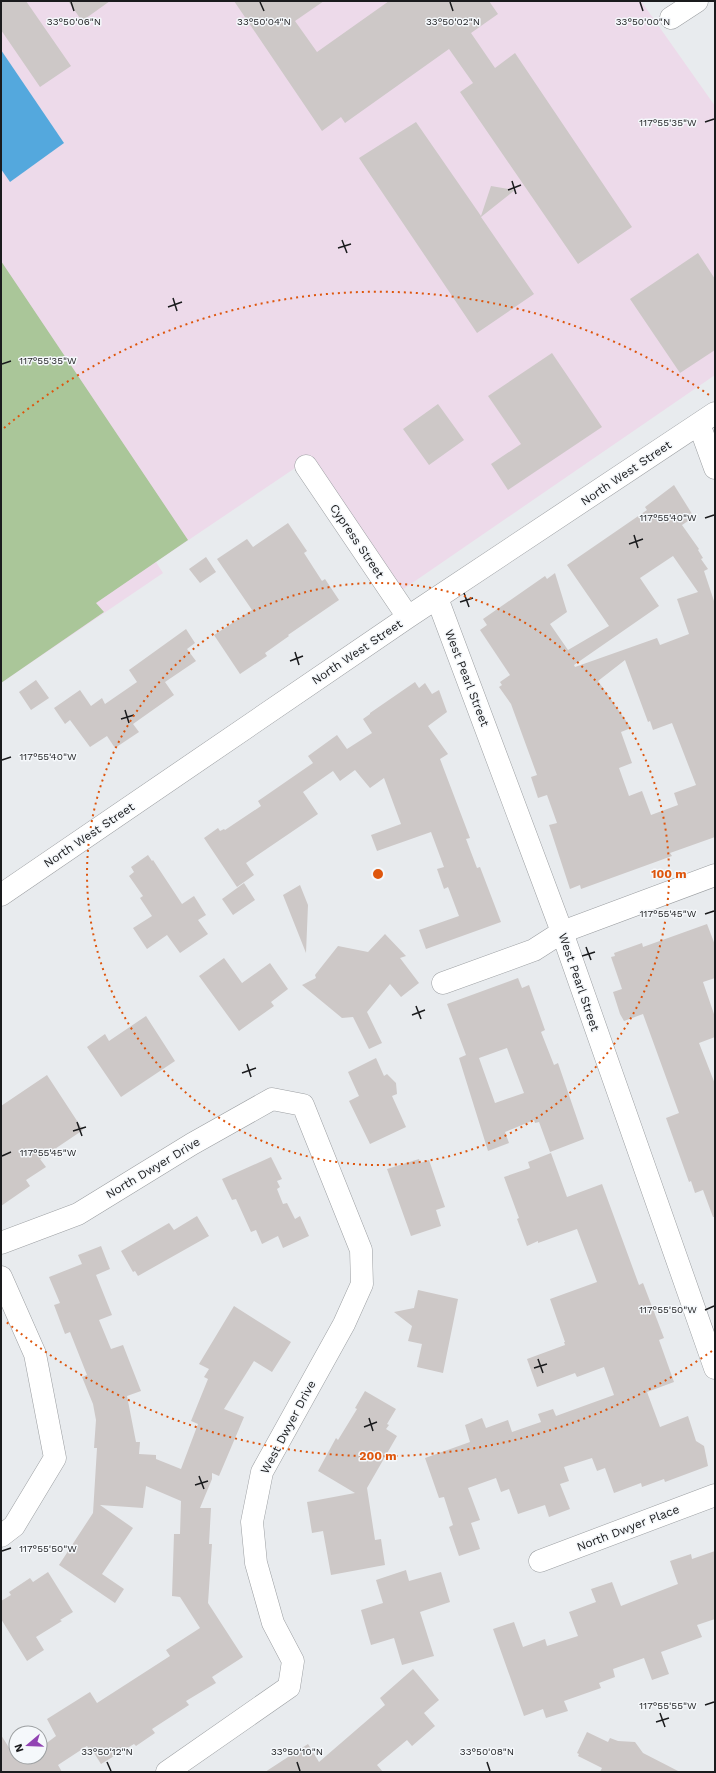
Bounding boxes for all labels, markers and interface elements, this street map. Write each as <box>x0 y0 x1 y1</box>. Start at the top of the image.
text: 33°50'06"N <box>47 16 101 27</box>
text: 33°50'04"N <box>237 16 291 27</box>
text: 33°50'02"N <box>426 16 480 27</box>
text: 33°50'00"N <box>616 16 670 27</box>
text: 117°55'35"W <box>639 117 697 128</box>
text: 117°55'35"W <box>19 355 77 366</box>
street label: North West Street <box>578 437 674 509</box>
street label: Cypress Street <box>327 501 387 581</box>
text: 117°55'40"W <box>639 512 697 523</box>
street label: North West Street <box>309 616 405 688</box>
street label: West Pearl Street <box>442 628 492 728</box>
text: 117°55'40"W <box>19 751 77 762</box>
street label: North West Street <box>41 799 137 871</box>
centre of rings <box>371 867 385 881</box>
text: 100 m <box>651 867 687 881</box>
text: 117°55'45"W <box>640 908 697 919</box>
street label: West Pearl Street <box>556 931 602 1033</box>
street label: North Dwyer Drive <box>103 1134 203 1202</box>
text: 117°55'45"W <box>20 1147 77 1158</box>
text: 117°55'50"W <box>639 1304 697 1315</box>
street label: West Dwyer Drive <box>257 1378 319 1476</box>
text: 200 m <box>359 1449 397 1463</box>
street label: North Dwyer Place <box>575 1502 681 1554</box>
text: 117°55'50"W <box>19 1543 77 1554</box>
text: 117°55'55"W <box>639 1700 697 1711</box>
north arrow <box>8 1725 48 1765</box>
text: N <box>12 1742 26 1754</box>
text: 33°50'12"N <box>81 1746 133 1757</box>
text: 33°50'10"N <box>271 1746 323 1757</box>
text: 33°50'08"N <box>460 1746 514 1757</box>

